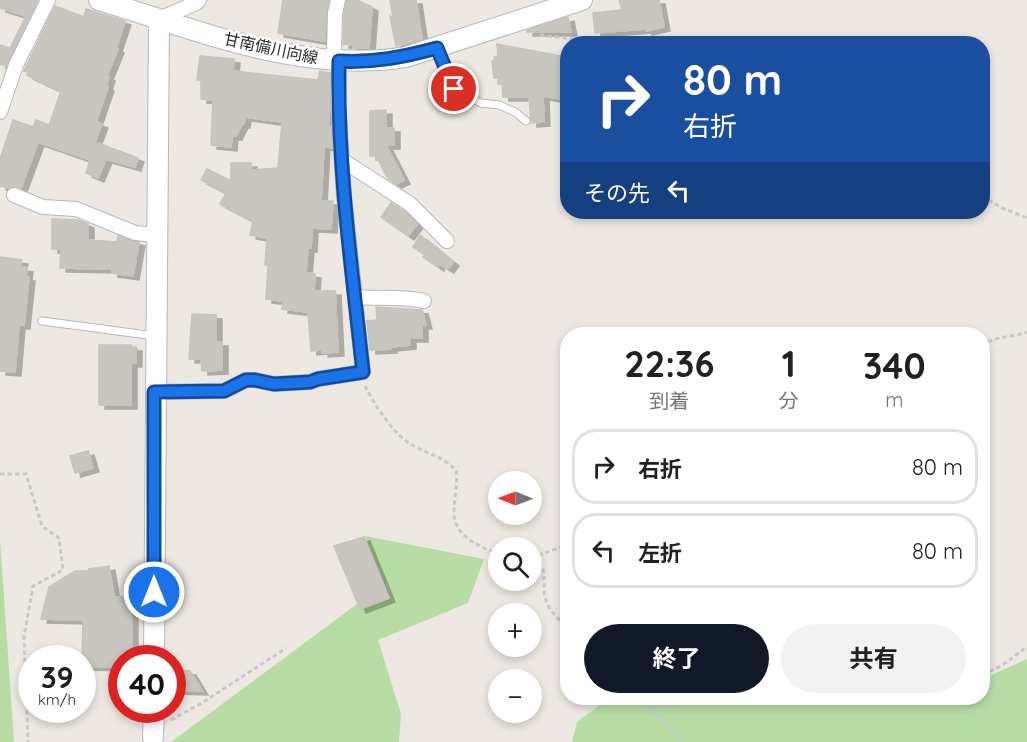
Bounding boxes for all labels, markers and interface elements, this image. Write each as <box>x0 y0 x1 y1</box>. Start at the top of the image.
street label: 甘南備川向線 <box>222 28 320 68</box>
text: 80 m <box>683 53 782 106</box>
icon: right <box>584 60 662 138</box>
pin <box>428 63 479 114</box>
icon: arrive <box>437 72 470 105</box>
text: 右折 <box>683 109 737 143</box>
icon: left <box>662 174 695 207</box>
text: その先 <box>584 179 650 207</box>
text: 22:36 <box>624 341 714 386</box>
text: 1 <box>782 341 796 386</box>
text: 340 <box>863 343 926 388</box>
text: m <box>885 387 903 412</box>
text: 到着 <box>649 388 689 413</box>
text: 分 <box>779 388 799 413</box>
icon: right <box>587 450 620 483</box>
text: 80 m <box>912 453 963 481</box>
text: 右折 <box>638 455 682 483</box>
north arrow <box>488 471 542 525</box>
map controls <box>488 471 542 723</box>
icon: left <box>587 534 620 567</box>
button: search <box>488 537 542 591</box>
text: 80 m <box>912 537 963 565</box>
text: 左折 <box>638 539 682 567</box>
position arrow <box>122 560 186 624</box>
button: + <box>488 603 542 657</box>
button: 終了 <box>584 624 769 693</box>
button: 共有 <box>781 624 966 693</box>
speed limit sign: 40 <box>108 645 186 723</box>
text: 39 <box>40 658 74 696</box>
button: − <box>488 669 542 723</box>
text: km/h <box>38 690 76 709</box>

